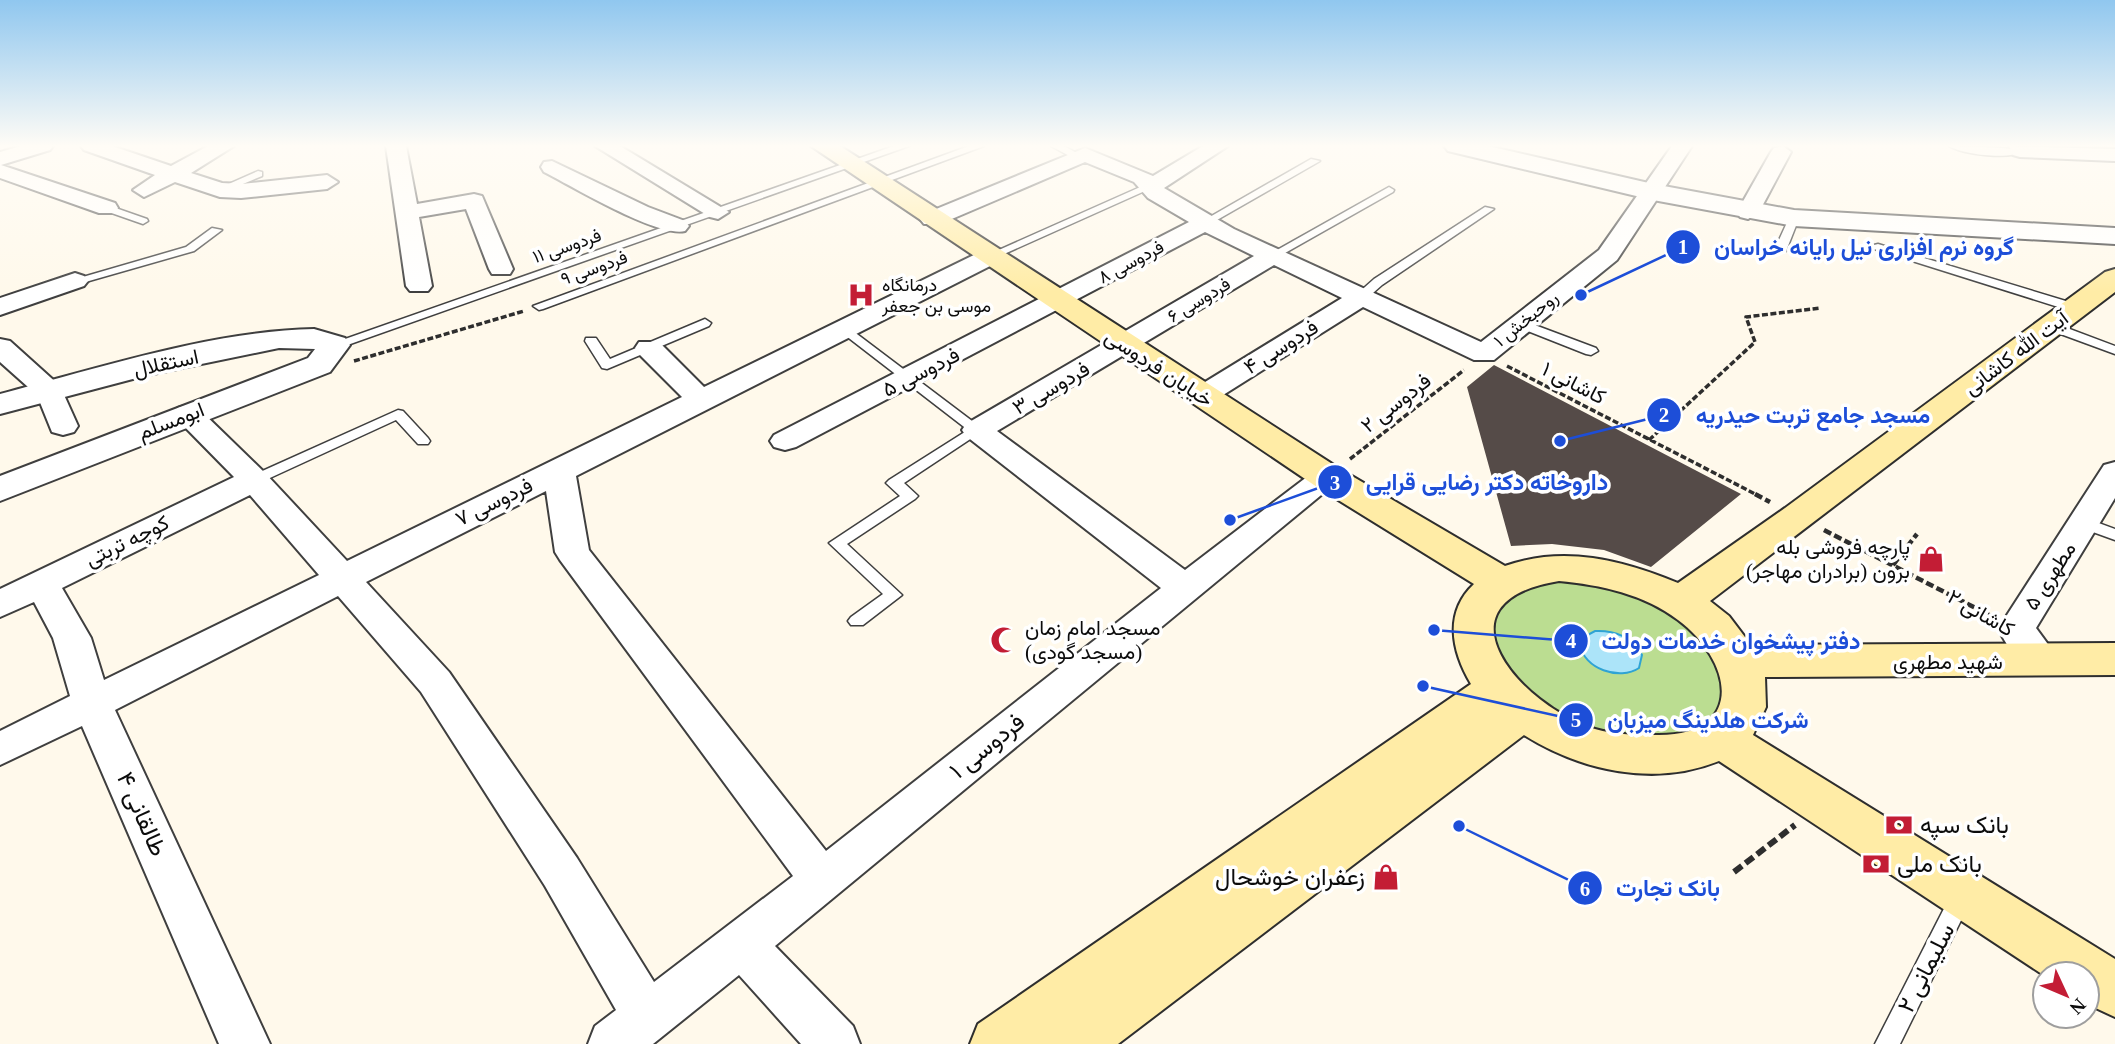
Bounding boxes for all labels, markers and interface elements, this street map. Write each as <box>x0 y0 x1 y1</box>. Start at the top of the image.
street label: فردوسی ۱۱ <box>530 225 604 268</box>
callout: گروه نرم افزاری نیل رایانه خراسان <box>1665 225 2028 269</box>
text: 1 <box>1678 235 1688 259</box>
text: گروه نرم افزاری نیل رایانه خراسان <box>1714 235 2014 262</box>
street label: فردوسی ۸ <box>1095 236 1168 288</box>
street label: فردوسی ۹ <box>558 247 630 290</box>
street label: فردوسی ۶ <box>1164 274 1234 327</box>
place label: درمانگاه موسی بن جعفر <box>881 275 991 317</box>
hospital icon: درمانگاه موسی بن جعفر <box>846 280 876 310</box>
street label: روحبخش ۱ <box>1490 287 1563 352</box>
street label: آیت الله کاشانی <box>1959 304 2075 400</box>
street label: فردوسی ۴ <box>1239 315 1323 380</box>
street label: خیابان فردوسی <box>1100 324 1218 413</box>
street label: فردوسی ۵ <box>878 342 964 402</box>
street label: استقلال <box>131 344 201 382</box>
street label: فردوسی ۳ <box>1008 356 1094 420</box>
street label: کاشانی ۱ <box>1538 357 1610 409</box>
street label: فردوسی ۲ <box>1356 368 1436 438</box>
callout: مسجد جامع تربت حیدریه <box>1646 393 1944 437</box>
street label: ابومسلم <box>134 397 208 446</box>
text: 2 <box>1659 403 1669 427</box>
text: مسجد جامع تربت حیدریه <box>1696 403 1930 431</box>
callout: داروخاته دکتر رضایی قرایی <box>1317 460 1623 504</box>
text: داروخاته دکتر رضایی قرایی <box>1366 470 1608 497</box>
text: 3 <box>1330 471 1340 495</box>
street label: فردوسی ۷ <box>451 473 537 532</box>
street label: کوچه تربتی <box>81 510 174 573</box>
place label: پارچه فروشی بله برون (برادران مهاجر) <box>1746 535 1910 584</box>
street label: مطهری ۵ <box>2019 537 2082 615</box>
shop icon: پارچه فروشی بله برون (برادران مهاجر) <box>1916 544 1946 574</box>
street label: کاشانی ۲ <box>1943 584 2019 642</box>
place label: مسجد امام زمان (مسجد گودی) <box>1025 616 1160 665</box>
callout: دفتر پیشخوان خدمات دولت <box>1553 619 1875 663</box>
mosque icon: مسجد امام زمان (مسجد گودی) <box>989 625 1019 655</box>
text: 4 <box>1566 629 1577 653</box>
text: دفتر پیشخوان خدمات دولت <box>1602 629 1860 657</box>
street label: شهید مطهری <box>1893 650 2003 675</box>
callout: شرکت هلدینگ میزبان <box>1558 698 1823 742</box>
street label: فردوسی ۱ <box>945 708 1031 785</box>
text: 5 <box>1571 708 1581 732</box>
text: شرکت هلدینگ میزبان <box>1607 708 1809 735</box>
street label: طالقانی ۴ <box>111 768 172 860</box>
bank icon: بانک سپه <box>1884 810 1914 840</box>
place label: بانک سپه <box>1920 812 2009 841</box>
bank icon: بانک ملی <box>1861 849 1891 879</box>
place label: بانک ملی <box>1897 851 1982 878</box>
shop icon: زعفران خوشحال <box>1371 862 1401 892</box>
place label: زعفران خوشحال <box>1215 864 1365 892</box>
callout: بانک تجارت <box>1567 866 1734 910</box>
text: بانک تجارت <box>1616 876 1720 903</box>
text: 6 <box>1580 877 1590 901</box>
street label: سلیمانی ۲ <box>1893 919 1960 1017</box>
north arrow <box>2031 960 2101 1030</box>
text: N <box>2065 994 2090 1019</box>

